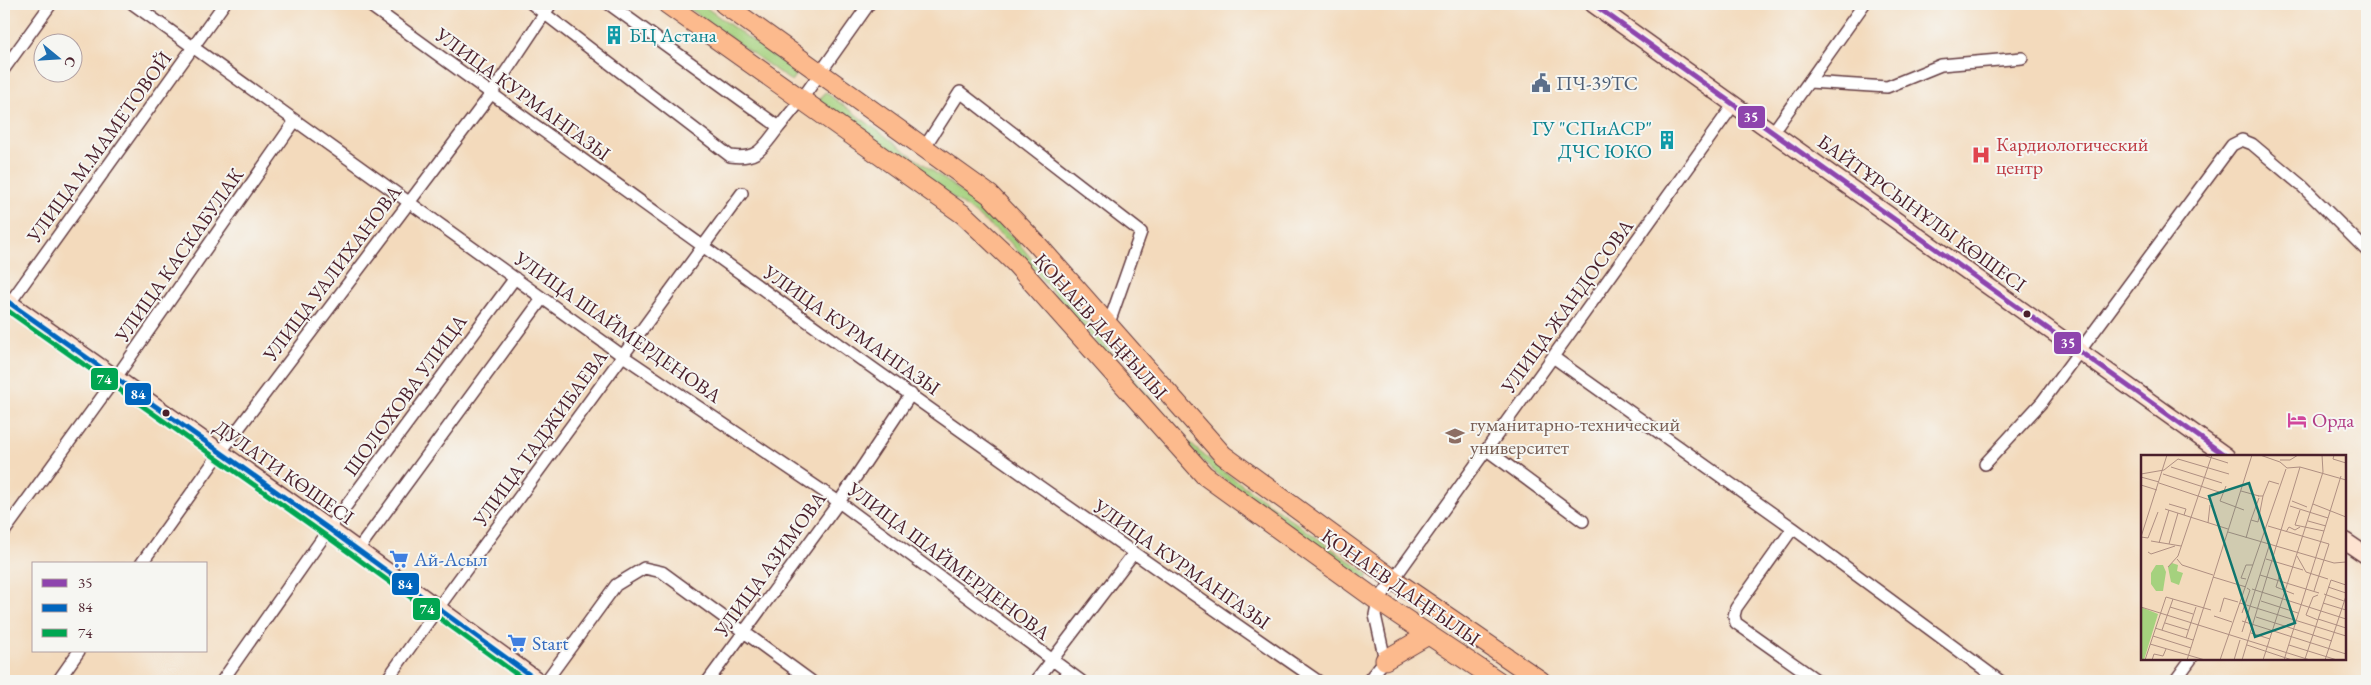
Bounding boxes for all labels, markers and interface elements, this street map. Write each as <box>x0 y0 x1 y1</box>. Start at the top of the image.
street label: УЛИЦА КУРМАНГАЗЫ <box>430 21 616 167</box>
place label: БЦ Астана <box>629 22 717 48</box>
building icon: БЦ Астана <box>603 24 625 46</box>
north arrow <box>32 32 82 82</box>
street label: УЛИЦА М.МАМЕТОВОЙ <box>20 46 177 249</box>
text: С <box>60 55 80 70</box>
place label: ПЧ-39ТС <box>1556 70 1638 96</box>
public building icon: ПЧ-39ТС <box>1530 72 1552 94</box>
line badge: 35 <box>1737 105 1766 129</box>
text: 35 <box>1744 108 1758 126</box>
place label: ГУ "СПиАСР" ДЧС ЮКО <box>1532 115 1652 164</box>
street label: БАЙТҰРСЫНҰЛЫ КӨШЕСІ <box>1812 128 2032 298</box>
building icon: ГУ "СПиАСР" ДЧС ЮКО <box>1656 129 1678 151</box>
place label: Кардиологический центр <box>1996 131 2149 180</box>
hospital icon: Кардиологический центр <box>1970 144 1992 166</box>
street label: УЛИЦА КАСКАБУЛАК <box>108 162 249 348</box>
street label: УЛИЦА УАЛИХАНОВА <box>257 179 407 367</box>
street label: УЛИЦА ЖАНДОСОВА <box>1494 214 1639 399</box>
street label: УЛИЦА ШАЙМЕРДЕНОВА <box>509 245 727 409</box>
street label: ҚОНАЕВ ДАҢҒЫЛЫ <box>1028 247 1174 405</box>
street label: УЛИЦА КУРМАНГАЗЫ <box>758 258 946 401</box>
street label: ШОЛОХОВА УЛИЦА <box>338 309 472 481</box>
unlabelled marker <box>2022 309 2032 319</box>
line badge: 35 <box>2053 331 2082 355</box>
text: 35 <box>2061 334 2075 352</box>
street label: УЛИЦА ТАДЖИБАЕВА <box>467 344 613 532</box>
line badge: 74 <box>90 367 119 391</box>
text: 74 <box>97 370 112 388</box>
line badge: 84 <box>124 382 152 406</box>
text: 84 <box>131 385 146 403</box>
place label: Орда <box>2312 407 2354 433</box>
unlabelled marker <box>161 408 171 418</box>
hotel icon: Орда <box>2286 409 2308 431</box>
place label: гуманитарно-технический университет <box>1470 411 1680 460</box>
street label: ДУЛАТИ КӨШЕСІ <box>209 414 359 530</box>
school or university icon: гуманитарно-технический университет <box>1444 425 1466 447</box>
inset map <box>2141 455 2346 660</box>
street label: УЛИЦА ШАЙМЕРДЕНОВА <box>842 476 1056 646</box>
street label: УЛИЦА АЗИМОВА <box>708 486 832 643</box>
street label: УЛИЦА КУРМАНГАЗЫ <box>1088 492 1276 635</box>
street label: ҚОНАЕВ ДАҢҒЫЛЫ <box>1316 522 1486 652</box>
place label: Ай-Асыл <box>413 546 488 572</box>
supermarket icon: Ай-Асыл <box>388 548 410 570</box>
legend <box>32 562 208 652</box>
line badge: 84 <box>391 572 420 596</box>
text: 35 <box>78 573 92 592</box>
text: 84 <box>398 575 413 593</box>
text: 84 <box>78 597 93 616</box>
line badge: 74 <box>412 597 441 621</box>
text: 74 <box>420 600 435 618</box>
text: 74 <box>78 623 93 642</box>
place label: Start <box>532 630 569 656</box>
supermarket icon: Start <box>506 632 528 654</box>

